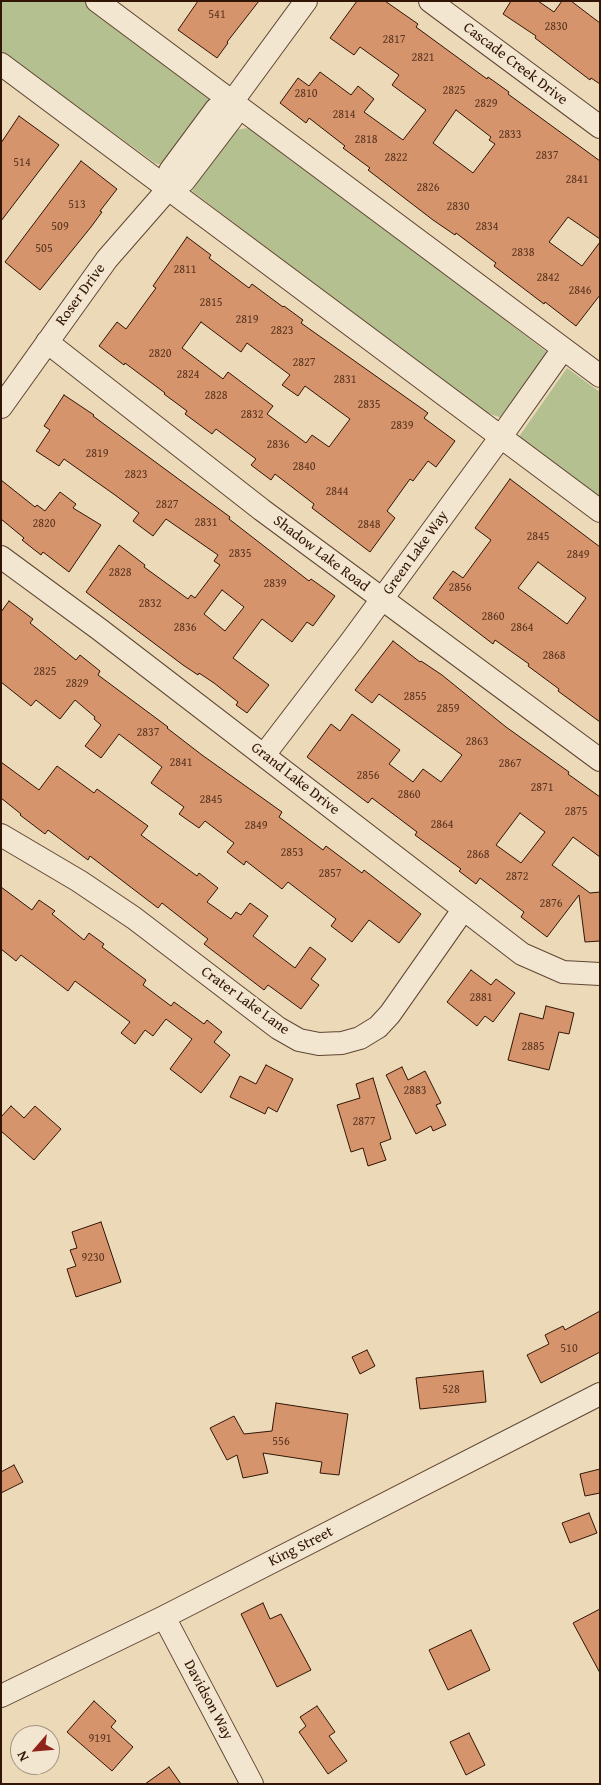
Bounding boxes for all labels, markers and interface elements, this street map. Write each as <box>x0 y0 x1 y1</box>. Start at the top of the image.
house number: 541 <box>208 8 226 22</box>
street label: Cascade Creek Drive <box>459 19 571 109</box>
house number: 2830 <box>544 20 568 34</box>
house number: 2817 <box>382 33 406 47</box>
house number: 2821 <box>411 51 435 65</box>
house number: 2825 <box>442 84 466 98</box>
house number: 2810 <box>294 87 318 101</box>
house number: 2829 <box>474 97 498 111</box>
house number: 2814 <box>332 108 356 122</box>
house number: 2833 <box>498 128 522 142</box>
house number: 2818 <box>354 133 378 147</box>
house number: 2837 <box>535 149 559 163</box>
house number: 2822 <box>384 151 408 165</box>
house number: 514 <box>13 156 31 170</box>
house number: 2841 <box>565 173 589 187</box>
house number: 2826 <box>416 181 440 195</box>
house number: 513 <box>68 198 86 212</box>
house number: 2830 <box>446 200 470 214</box>
house number: 509 <box>51 220 69 234</box>
house number: 2834 <box>475 220 499 234</box>
house number: 505 <box>35 242 53 256</box>
house number: 2838 <box>511 246 535 260</box>
street label: Roser Drive <box>52 260 110 330</box>
house number: 2811 <box>173 263 197 277</box>
house number: 2842 <box>536 271 560 285</box>
house number: 2846 <box>568 284 592 298</box>
house number: 2815 <box>199 296 223 310</box>
house number: 2819 <box>235 313 259 327</box>
house number: 2823 <box>270 324 294 338</box>
house number: 2820 <box>148 347 172 361</box>
house number: 2827 <box>292 356 316 370</box>
house number: 2824 <box>176 368 200 382</box>
house number: 2831 <box>333 373 357 387</box>
house number: 2828 <box>204 389 228 403</box>
house number: 2835 <box>357 398 381 412</box>
house number: 2832 <box>240 408 264 422</box>
house number: 2839 <box>390 419 414 433</box>
house number: 2836 <box>266 438 290 452</box>
house number: 2819 <box>85 447 109 461</box>
house number: 2840 <box>292 460 316 474</box>
house number: 2823 <box>124 468 148 482</box>
house number: 2844 <box>325 485 349 499</box>
house number: 2827 <box>155 498 179 512</box>
street label: Green Lake Way <box>380 508 452 598</box>
street label: Shadow Lake Road <box>269 512 373 596</box>
house number: 2831 <box>194 516 218 530</box>
house number: 2820 <box>32 517 56 531</box>
house number: 2848 <box>357 518 381 532</box>
house number: 2845 <box>526 530 550 544</box>
house number: 2835 <box>228 547 252 561</box>
house number: 2849 <box>566 548 590 562</box>
house number: 2828 <box>108 566 132 580</box>
house number: 2839 <box>263 577 287 591</box>
house number: 2856 <box>448 581 472 595</box>
house number: 2832 <box>138 597 162 611</box>
house number: 2860 <box>481 610 505 624</box>
house number: 2836 <box>173 621 197 635</box>
house number: 2864 <box>510 621 534 635</box>
house number: 2868 <box>542 649 566 663</box>
house number: 2825 <box>33 665 57 679</box>
house number: 2829 <box>65 677 89 691</box>
house number: 2855 <box>403 690 427 704</box>
house number: 2859 <box>436 702 460 716</box>
house number: 2837 <box>136 726 160 740</box>
house number: 2863 <box>465 735 489 749</box>
street label: Grand Lake Drive <box>247 739 343 819</box>
house number: 2841 <box>169 756 193 770</box>
house number: 2867 <box>498 757 522 771</box>
house number: 2856 <box>356 769 380 783</box>
house number: 2871 <box>530 781 554 795</box>
house number: 2860 <box>397 788 421 802</box>
house number: 2845 <box>199 793 223 807</box>
house number: 2875 <box>564 805 588 819</box>
house number: 2864 <box>430 818 454 832</box>
house number: 2849 <box>244 819 268 833</box>
house number: 2853 <box>280 846 304 860</box>
house number: 2868 <box>466 848 490 862</box>
house number: 2857 <box>318 867 342 881</box>
house number: 2872 <box>505 870 529 884</box>
house number: 2876 <box>539 897 563 911</box>
street label: Crater Lake Lane <box>197 963 293 1039</box>
house number: 2881 <box>469 991 493 1005</box>
house number: 2885 <box>521 1040 545 1054</box>
house number: 2883 <box>403 1084 427 1098</box>
house number: 2877 <box>352 1115 376 1129</box>
house number: 9230 <box>81 1251 105 1265</box>
house number: 510 <box>560 1342 578 1356</box>
house number: 528 <box>442 1383 460 1397</box>
house number: 556 <box>272 1435 290 1449</box>
street label: King Street <box>266 1523 336 1571</box>
street label: Davidson Way <box>179 1657 237 1743</box>
north arrow <box>10 1725 60 1775</box>
house number: 9191 <box>88 1732 112 1746</box>
text: N <box>11 1748 34 1765</box>

